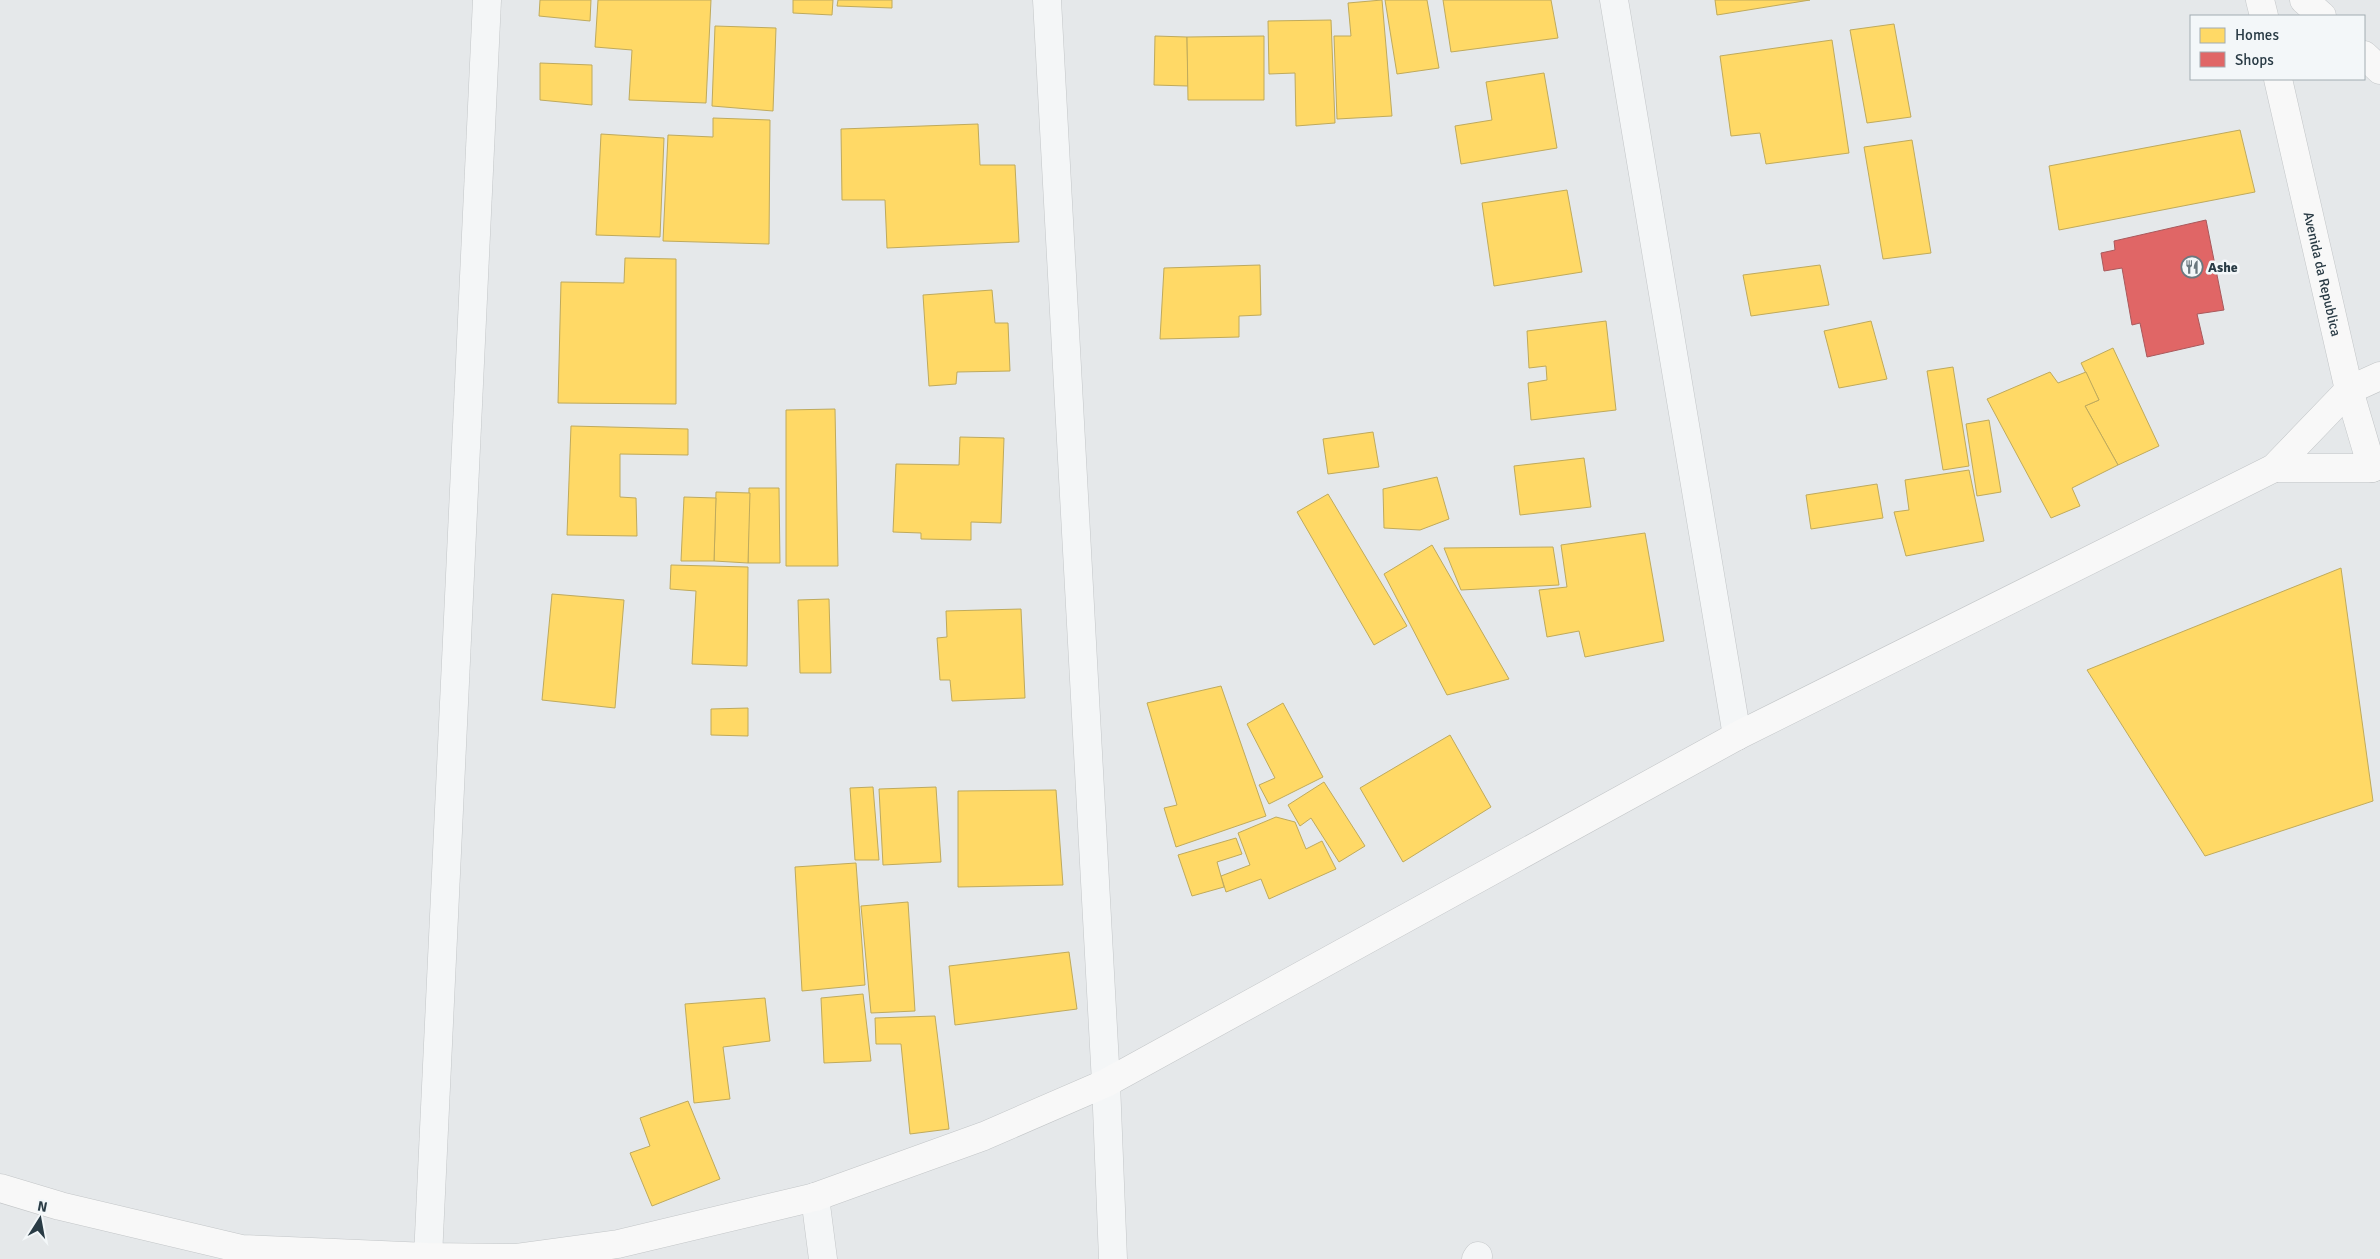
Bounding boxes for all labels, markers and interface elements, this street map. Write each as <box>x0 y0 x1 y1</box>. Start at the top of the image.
legend <box>2190 15 2365 80</box>
text: Homes <box>2235 26 2279 44</box>
text: Shops <box>2235 51 2274 69</box>
street label: Avenida da Republica <box>2300 210 2345 338</box>
restaurant icon: Ashe <box>2180 255 2204 279</box>
place label: Ashe <box>2208 259 2238 276</box>
north arrow <box>15 1194 65 1244</box>
text: N <box>36 1197 49 1216</box>

